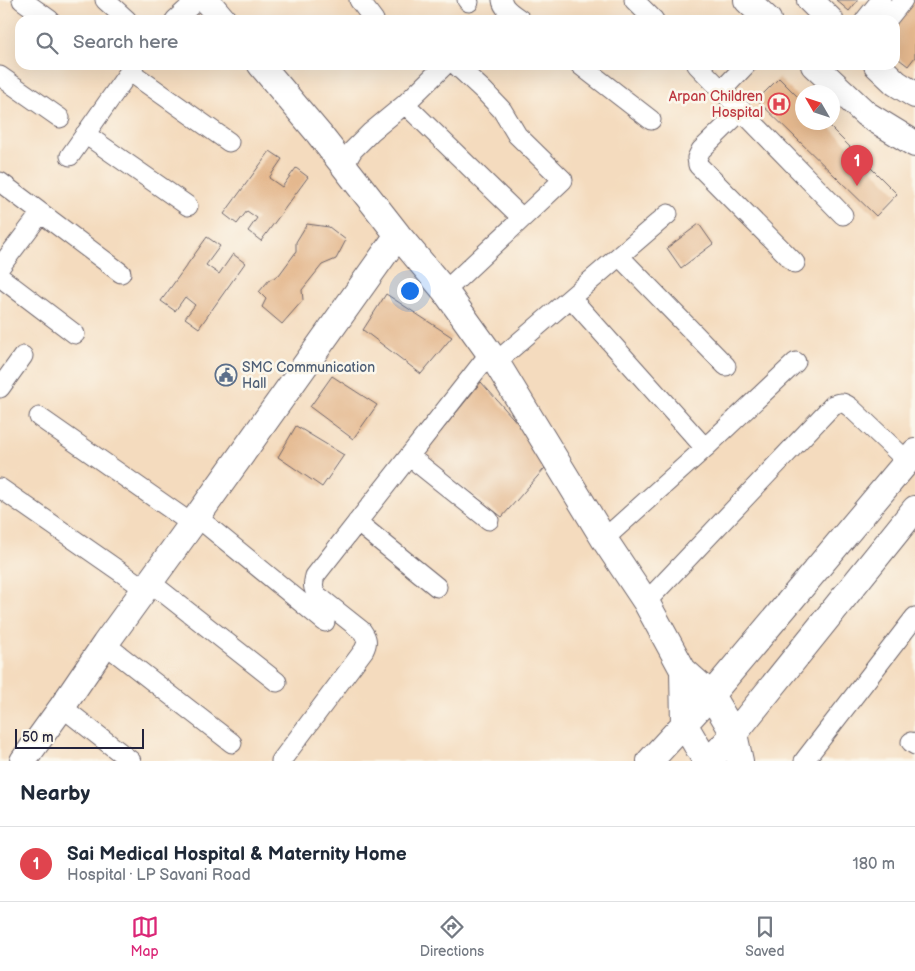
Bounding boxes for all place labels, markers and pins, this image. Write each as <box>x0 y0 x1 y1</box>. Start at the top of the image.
place label: Arpan Children Hospital <box>669 88 763 121</box>
hospital icon: Arpan Children Hospital <box>767 92 791 116</box>
pin: 1 <box>841 145 873 186</box>
place label: SMC Communication Hall <box>242 359 375 392</box>
public building icon: SMC Communication Hall <box>214 363 238 387</box>

